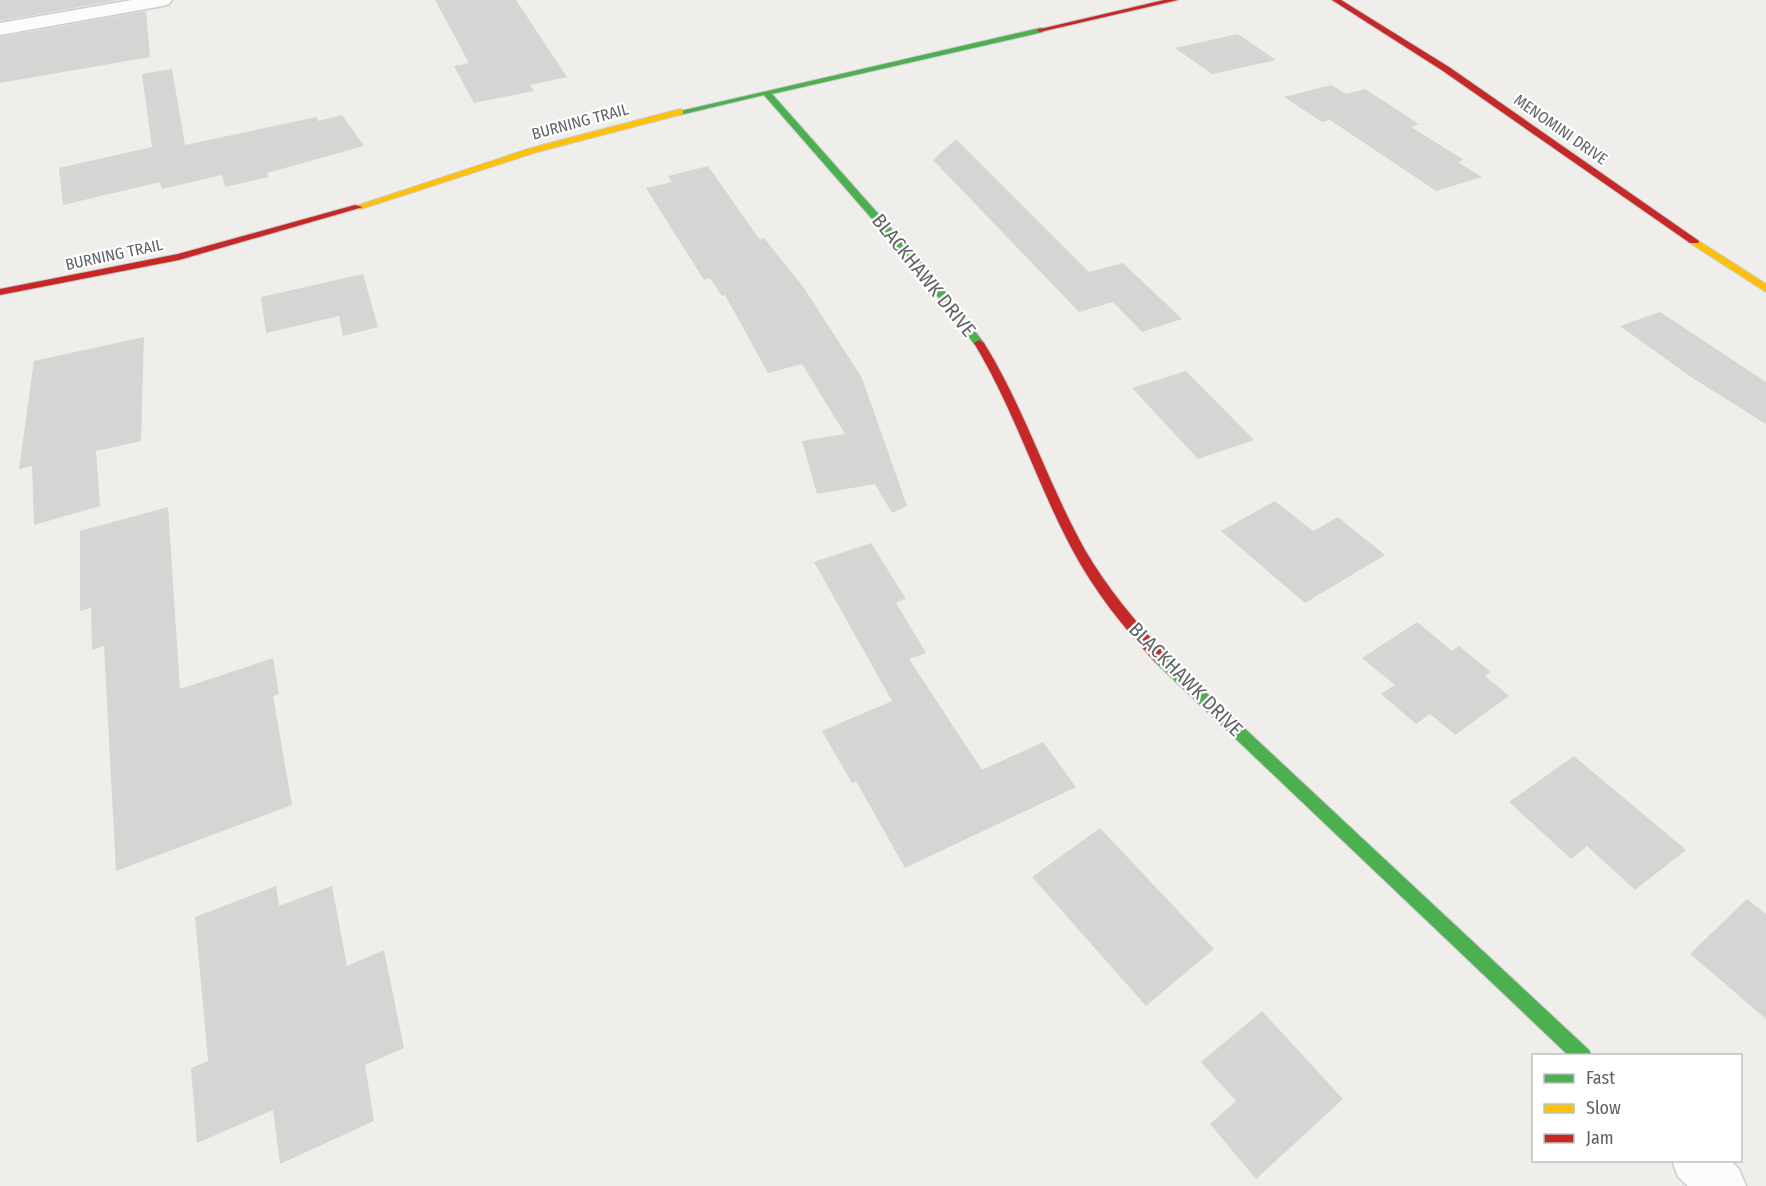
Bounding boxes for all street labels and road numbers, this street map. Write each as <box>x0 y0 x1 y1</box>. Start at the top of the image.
street label: MENOMINI DRIVE <box>1510 90 1611 169</box>
street label: BURNING TRAIL <box>530 99 631 144</box>
street label: BLACKHAWK DRIVE <box>867 209 981 341</box>
street label: BURNING TRAIL <box>64 235 165 274</box>
street label: BLACKHAWK DRIVE <box>1124 617 1248 741</box>

